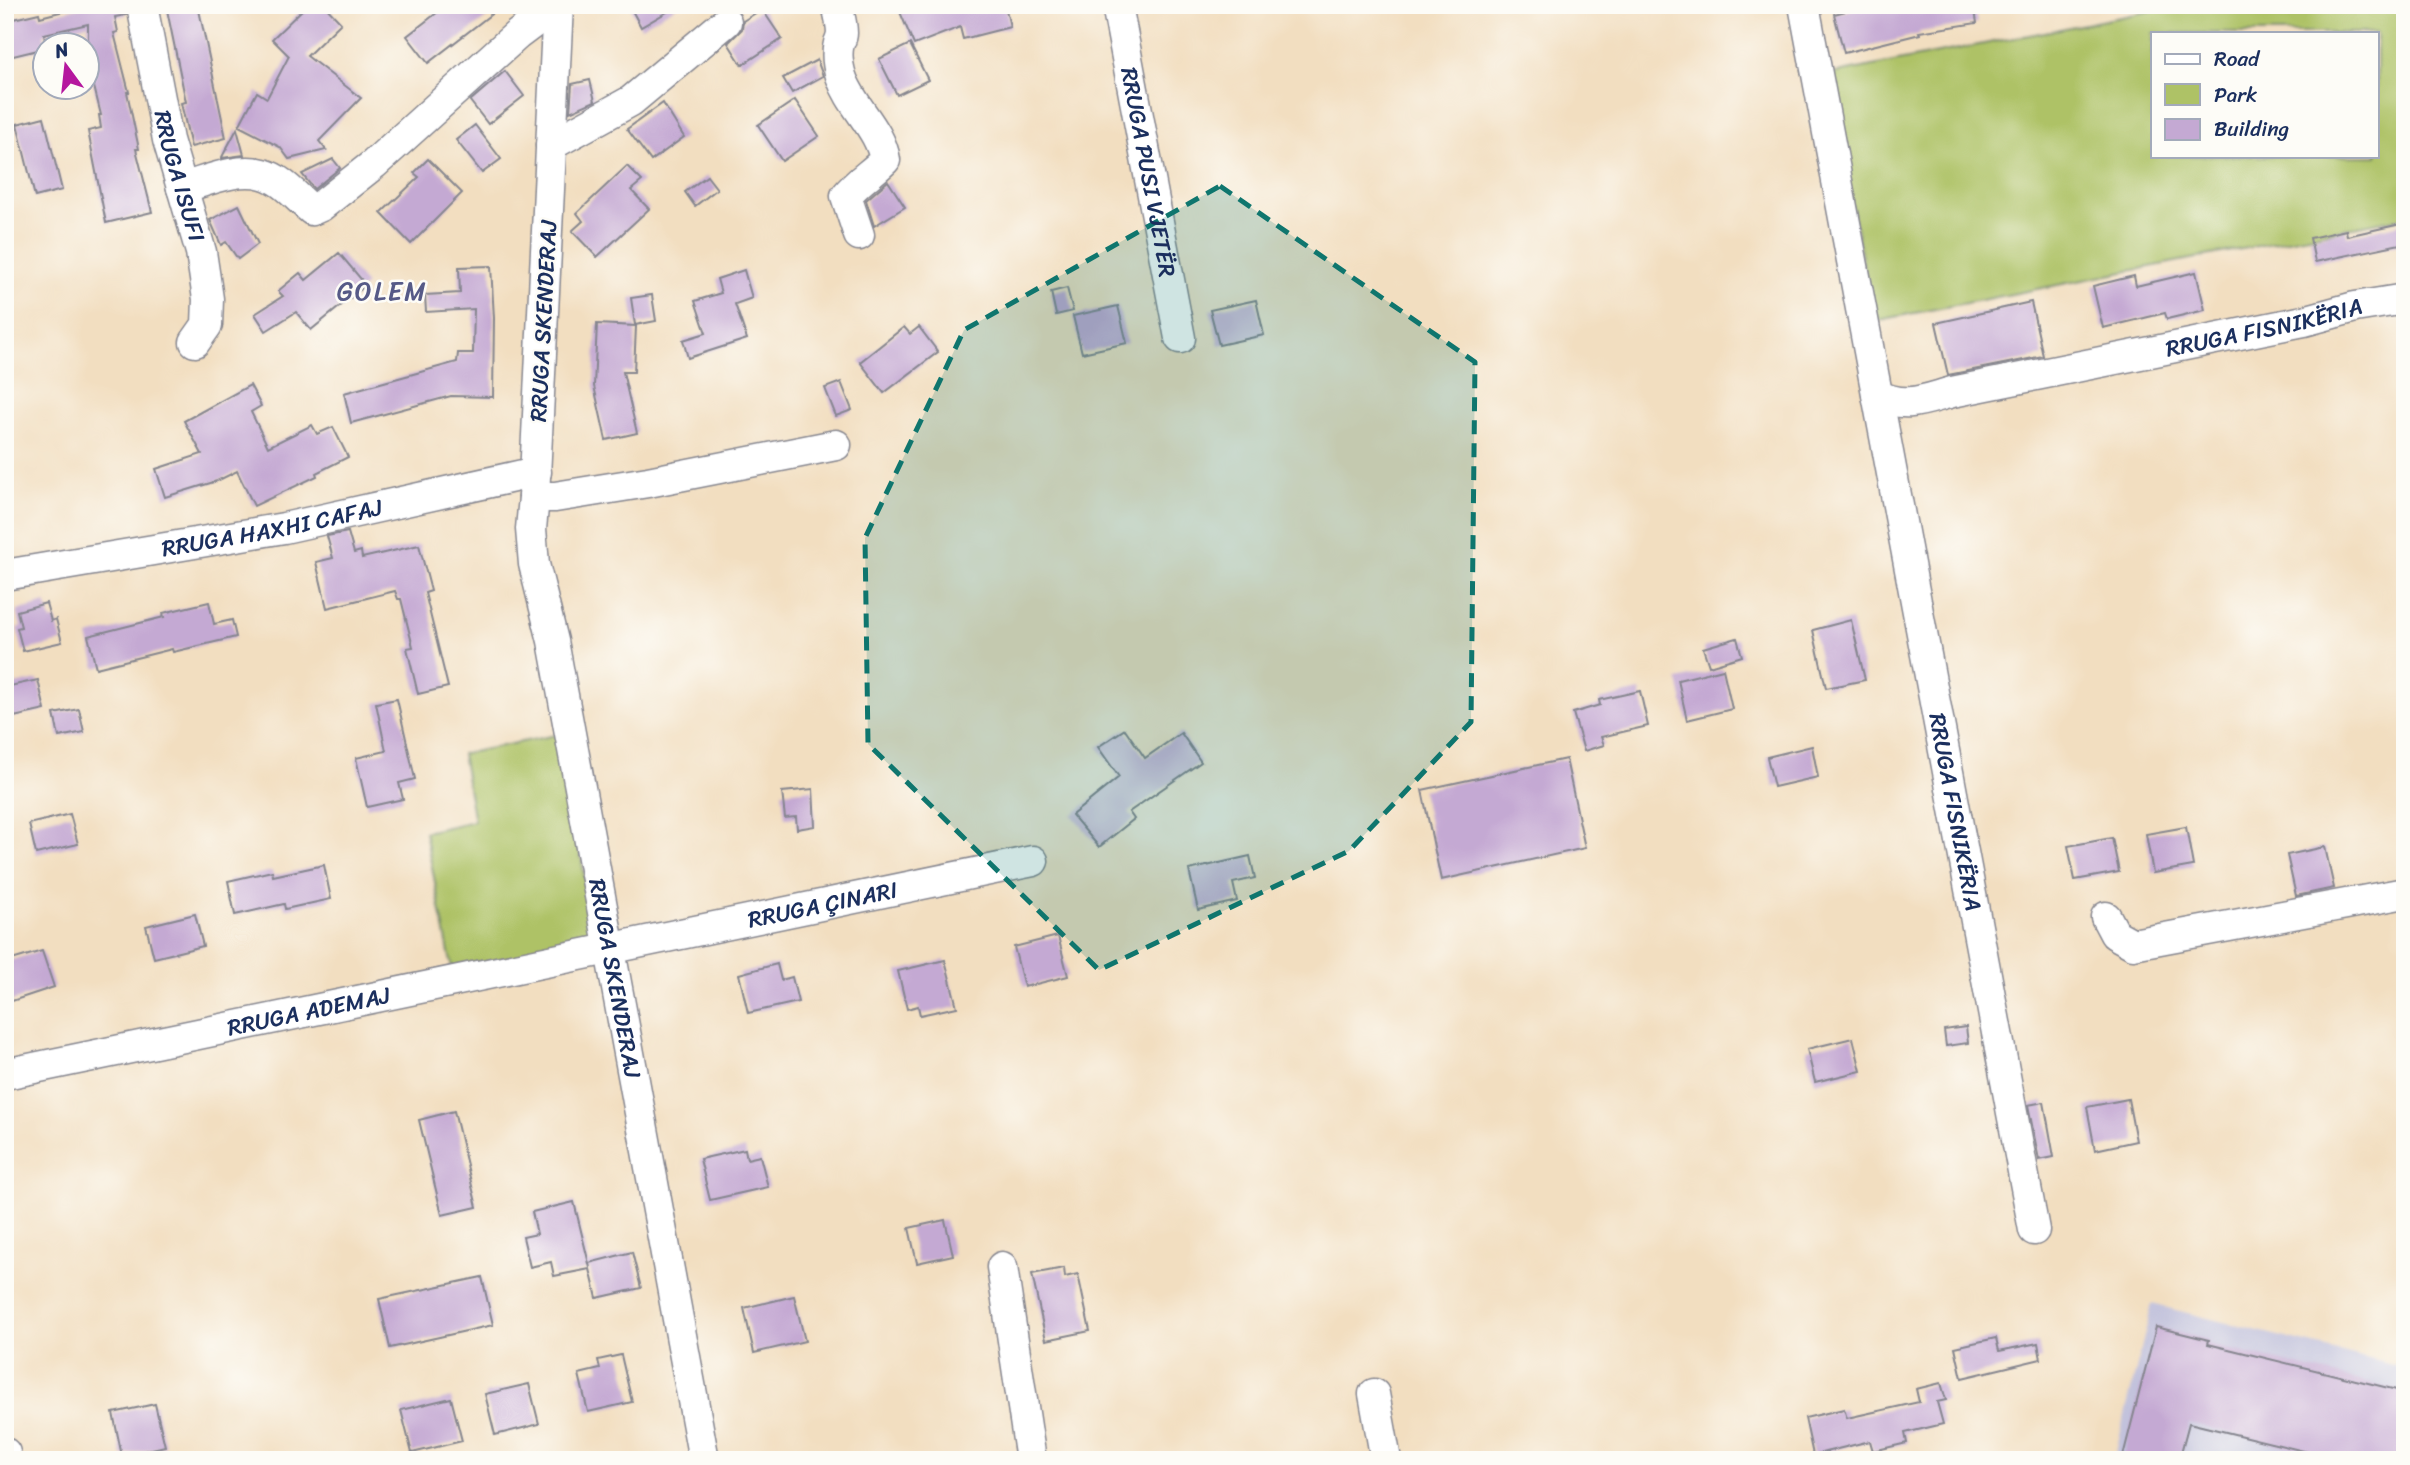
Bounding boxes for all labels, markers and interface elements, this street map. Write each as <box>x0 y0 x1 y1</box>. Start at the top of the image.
north arrow <box>32 32 102 102</box>
text: N <box>50 32 73 68</box>
legend <box>2151 32 2378 158</box>
text: Road <box>2214 40 2261 78</box>
street label: RRUGA PUSI VJETËR <box>1108 64 1188 281</box>
text: Park <box>2214 76 2257 114</box>
street label: RRUGA ISUFI <box>142 107 217 247</box>
text: Building <box>2214 110 2290 148</box>
street label: RRUGA SKENDERAJ <box>518 219 569 423</box>
district label: GOLEM <box>337 268 427 314</box>
street label: RRUGA FISNIKËRIA <box>2162 286 2367 369</box>
street label: RRUGA HAXHI CAFAJ <box>159 487 386 569</box>
street label: RRUGA FISNIKËRIA <box>1916 710 1994 914</box>
street label: RRUGA ÇINARI <box>744 870 901 941</box>
street label: RRUGA SKENDERAJ <box>576 875 653 1082</box>
street label: RRUGA ADEMAJ <box>224 975 394 1048</box>

